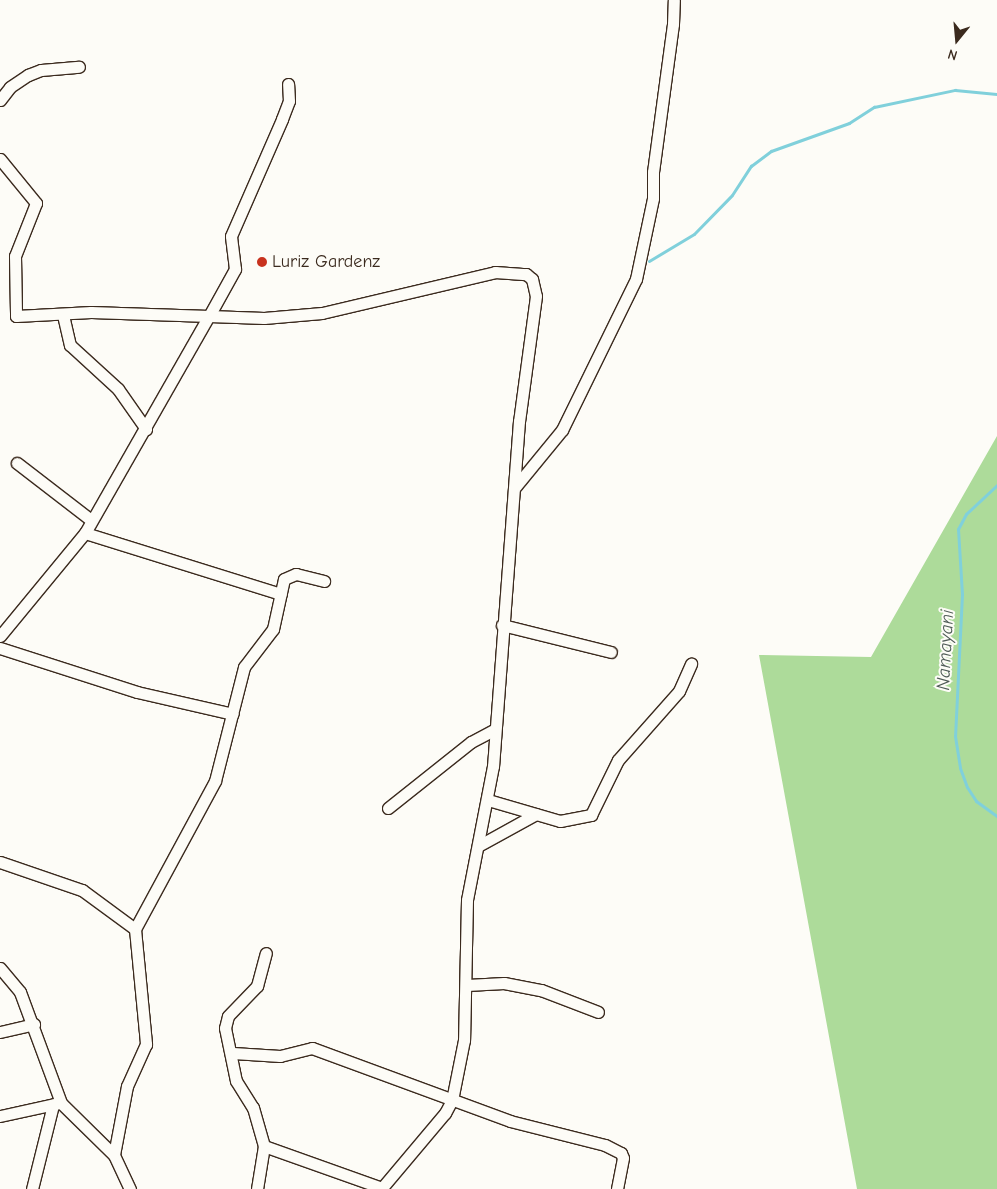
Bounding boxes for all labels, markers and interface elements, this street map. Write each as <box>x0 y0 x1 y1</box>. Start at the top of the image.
north arrow <box>932 15 982 65</box>
text: N <box>946 45 959 64</box>
place label: Luriz Gardenz <box>272 251 380 273</box>
marker: Luriz Gardenz <box>256 256 268 268</box>
water label: Namayani <box>932 609 960 691</box>

